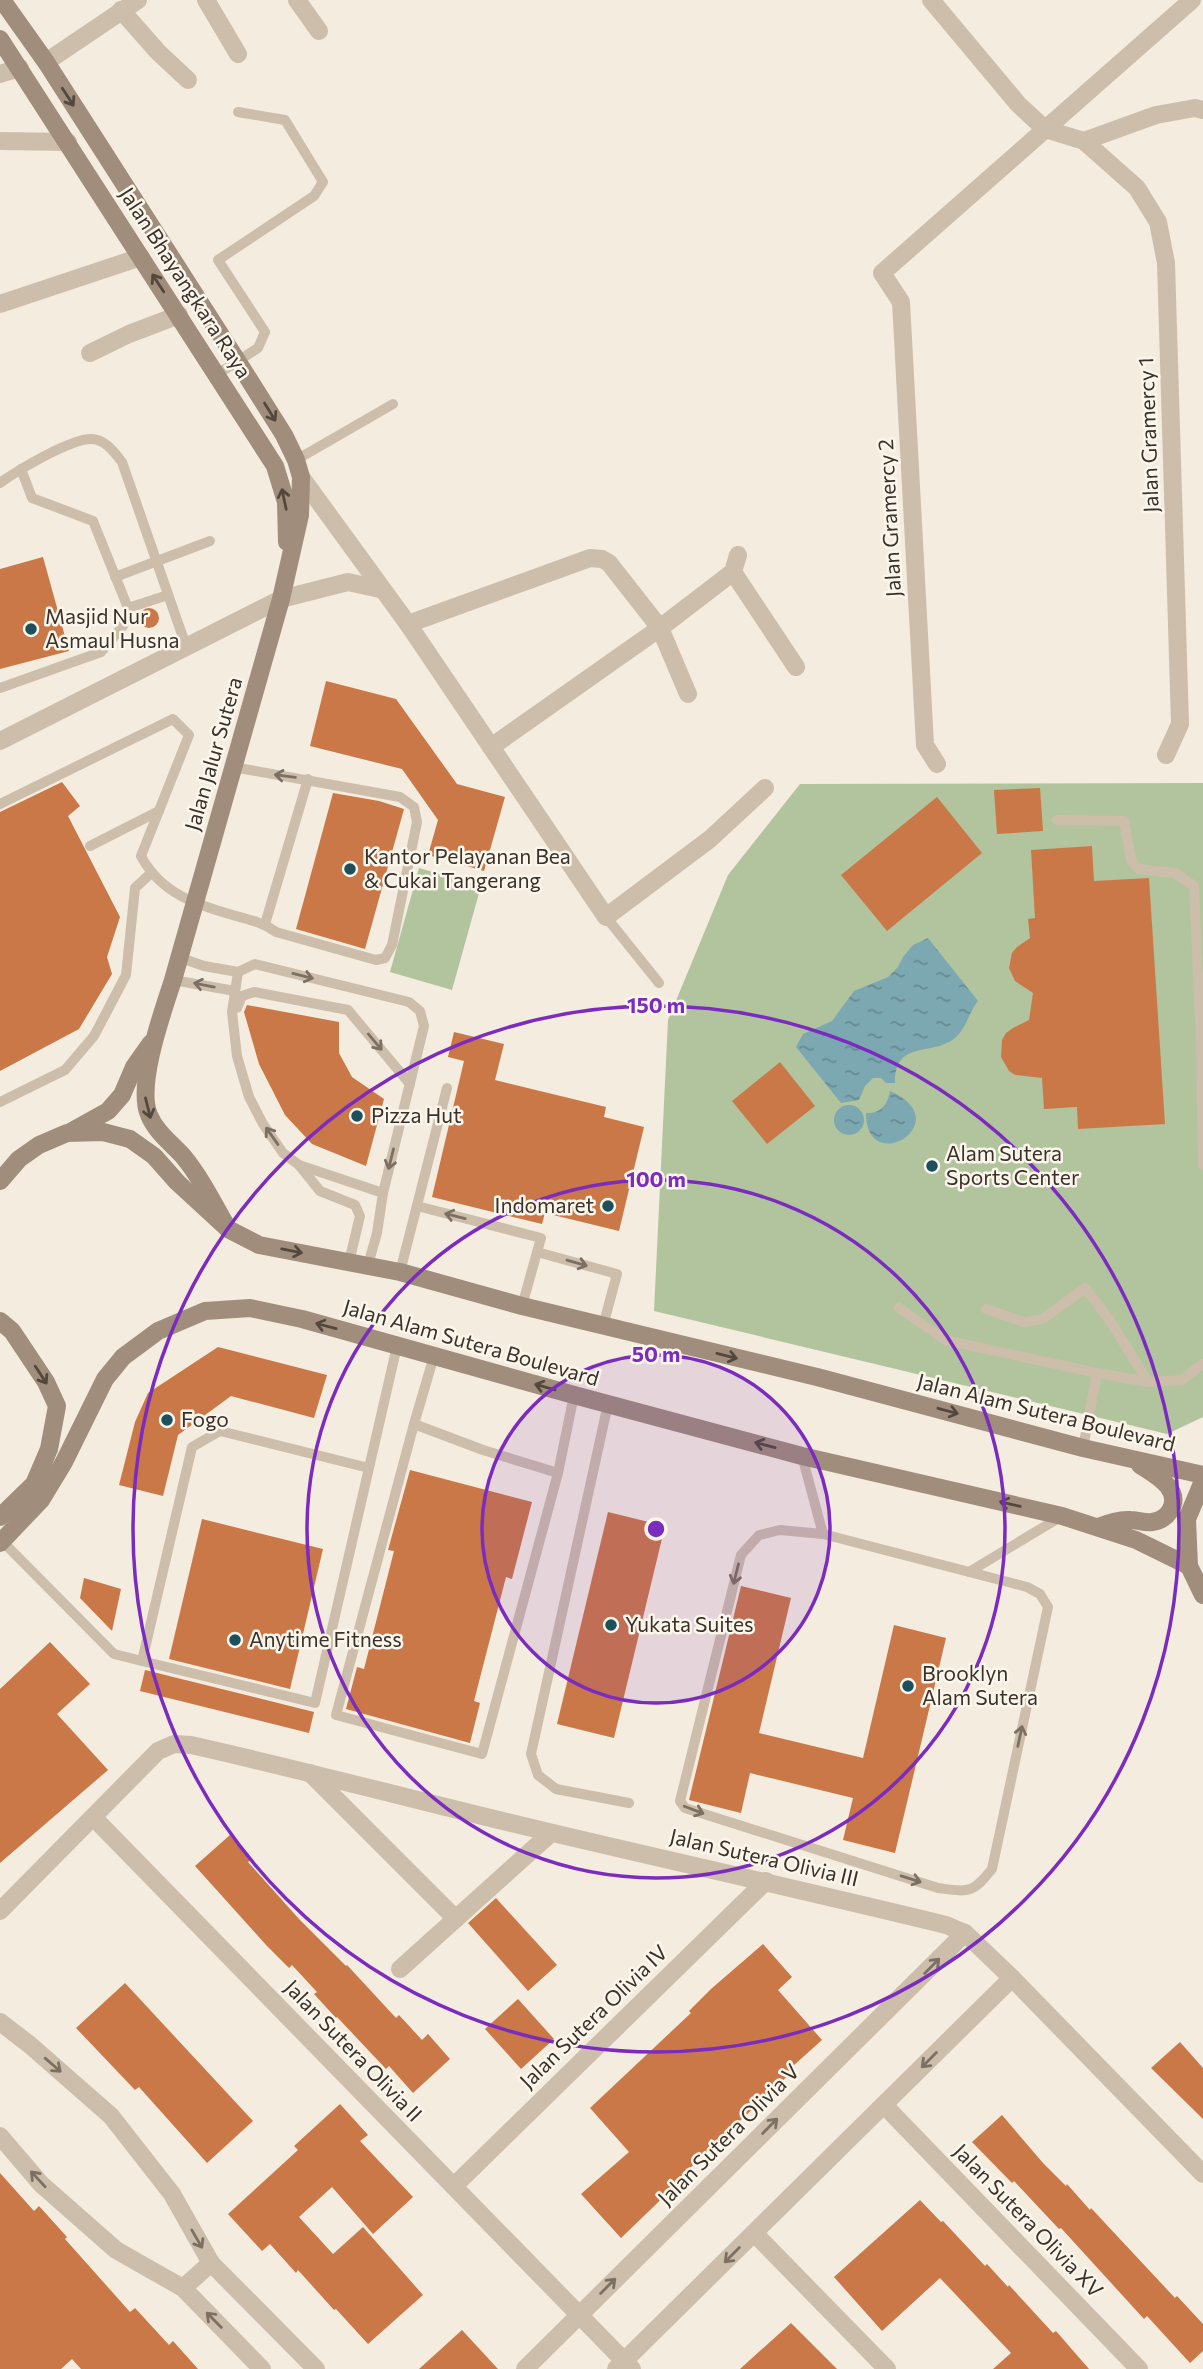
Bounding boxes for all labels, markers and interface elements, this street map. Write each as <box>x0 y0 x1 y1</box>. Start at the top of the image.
one-way arrow <box>61 87 76 106</box>
street label: Jalan Bhayangkara Raya <box>115 182 257 382</box>
one-way arrow <box>150 273 164 293</box>
street label: Jalan Gramercy 1 <box>1132 357 1163 513</box>
one-way arrow <box>264 402 278 422</box>
street label: Jalan Gramercy 2 <box>872 438 905 598</box>
one-way arrow <box>276 488 290 511</box>
place label: Masjid Nur Asmaul Husna <box>45 603 179 652</box>
marker: Masjid Nur Asmaul Husna <box>23 621 39 637</box>
street label: Jalan Jalur Sutera <box>179 674 246 833</box>
one-way arrow <box>274 769 296 782</box>
place label: Kantor Pelayanan Bea & Cukai Tangerang <box>364 843 571 892</box>
marker: Kantor Pelayanan Bea & Cukai Tangerang <box>342 861 358 877</box>
one-way arrow <box>291 970 314 983</box>
one-way arrow <box>193 978 216 992</box>
text: 150 m <box>627 992 685 1017</box>
one-way arrow <box>367 1032 382 1050</box>
one-way arrow <box>142 1096 155 1118</box>
place label: Pizza Hut <box>371 1102 462 1127</box>
marker: Pizza Hut <box>349 1108 365 1124</box>
one-way arrow <box>265 1127 279 1146</box>
place label: Alam Sutera Sports Center <box>946 1140 1079 1189</box>
one-way arrow <box>384 1147 397 1170</box>
marker: Alam Sutera Sports Center <box>924 1158 940 1174</box>
text: 100 m <box>626 1166 686 1191</box>
place label: Indomaret <box>495 1192 594 1217</box>
marker: Indomaret <box>600 1198 616 1214</box>
one-way arrow <box>445 1209 467 1222</box>
one-way arrow <box>280 1245 303 1258</box>
one-way arrow <box>566 1257 588 1270</box>
street label: Jalan Alam Sutera Boulevard <box>341 1293 602 1390</box>
one-way arrow <box>315 1318 337 1331</box>
text: 50 m <box>632 1341 680 1366</box>
one-way arrow <box>715 1350 738 1363</box>
one-way arrow <box>34 1365 48 1384</box>
street label: Jalan Alam Sutera Boulevard <box>915 1367 1178 1456</box>
one-way arrow <box>534 1380 556 1393</box>
place label: Fogo <box>181 1406 229 1431</box>
one-way arrow <box>937 1406 959 1419</box>
marker: Fogo <box>159 1412 175 1428</box>
one-way arrow <box>754 1438 776 1451</box>
one-way arrow <box>999 1496 1022 1510</box>
centre of rings <box>644 1517 668 1541</box>
one-way arrow <box>729 1562 742 1585</box>
place label: Yukata Suites <box>625 1611 754 1636</box>
marker: Yukata Suites <box>603 1617 619 1633</box>
place label: Anytime Fitness <box>249 1626 402 1651</box>
marker: Anytime Fitness <box>227 1632 243 1648</box>
place label: Brooklyn Alam Sutera <box>922 1660 1038 1709</box>
marker: Brooklyn Alam Sutera <box>900 1678 916 1694</box>
one-way arrow <box>1014 1725 1028 1748</box>
one-way arrow <box>683 1805 705 1818</box>
street label: Jalan Sutera Olivia III <box>668 1823 861 1890</box>
one-way arrow <box>900 1874 922 1887</box>
street label: Jalan Sutera Olivia IV <box>514 1939 672 2093</box>
one-way arrow <box>923 1958 940 1975</box>
street label: Jalan Sutera Olivia II <box>280 1974 428 2126</box>
one-way arrow <box>920 2052 937 2069</box>
one-way arrow <box>44 2057 62 2073</box>
street label: Jalan Sutera Olivia V <box>652 2058 804 2210</box>
one-way arrow <box>761 2118 778 2135</box>
street label: Jalan Sutera Olivia XV <box>949 2138 1109 2302</box>
one-way arrow <box>30 2170 46 2188</box>
one-way arrow <box>190 2228 204 2248</box>
one-way arrow <box>724 2246 741 2263</box>
one-way arrow <box>600 2278 617 2295</box>
one-way arrow <box>206 2312 223 2329</box>

